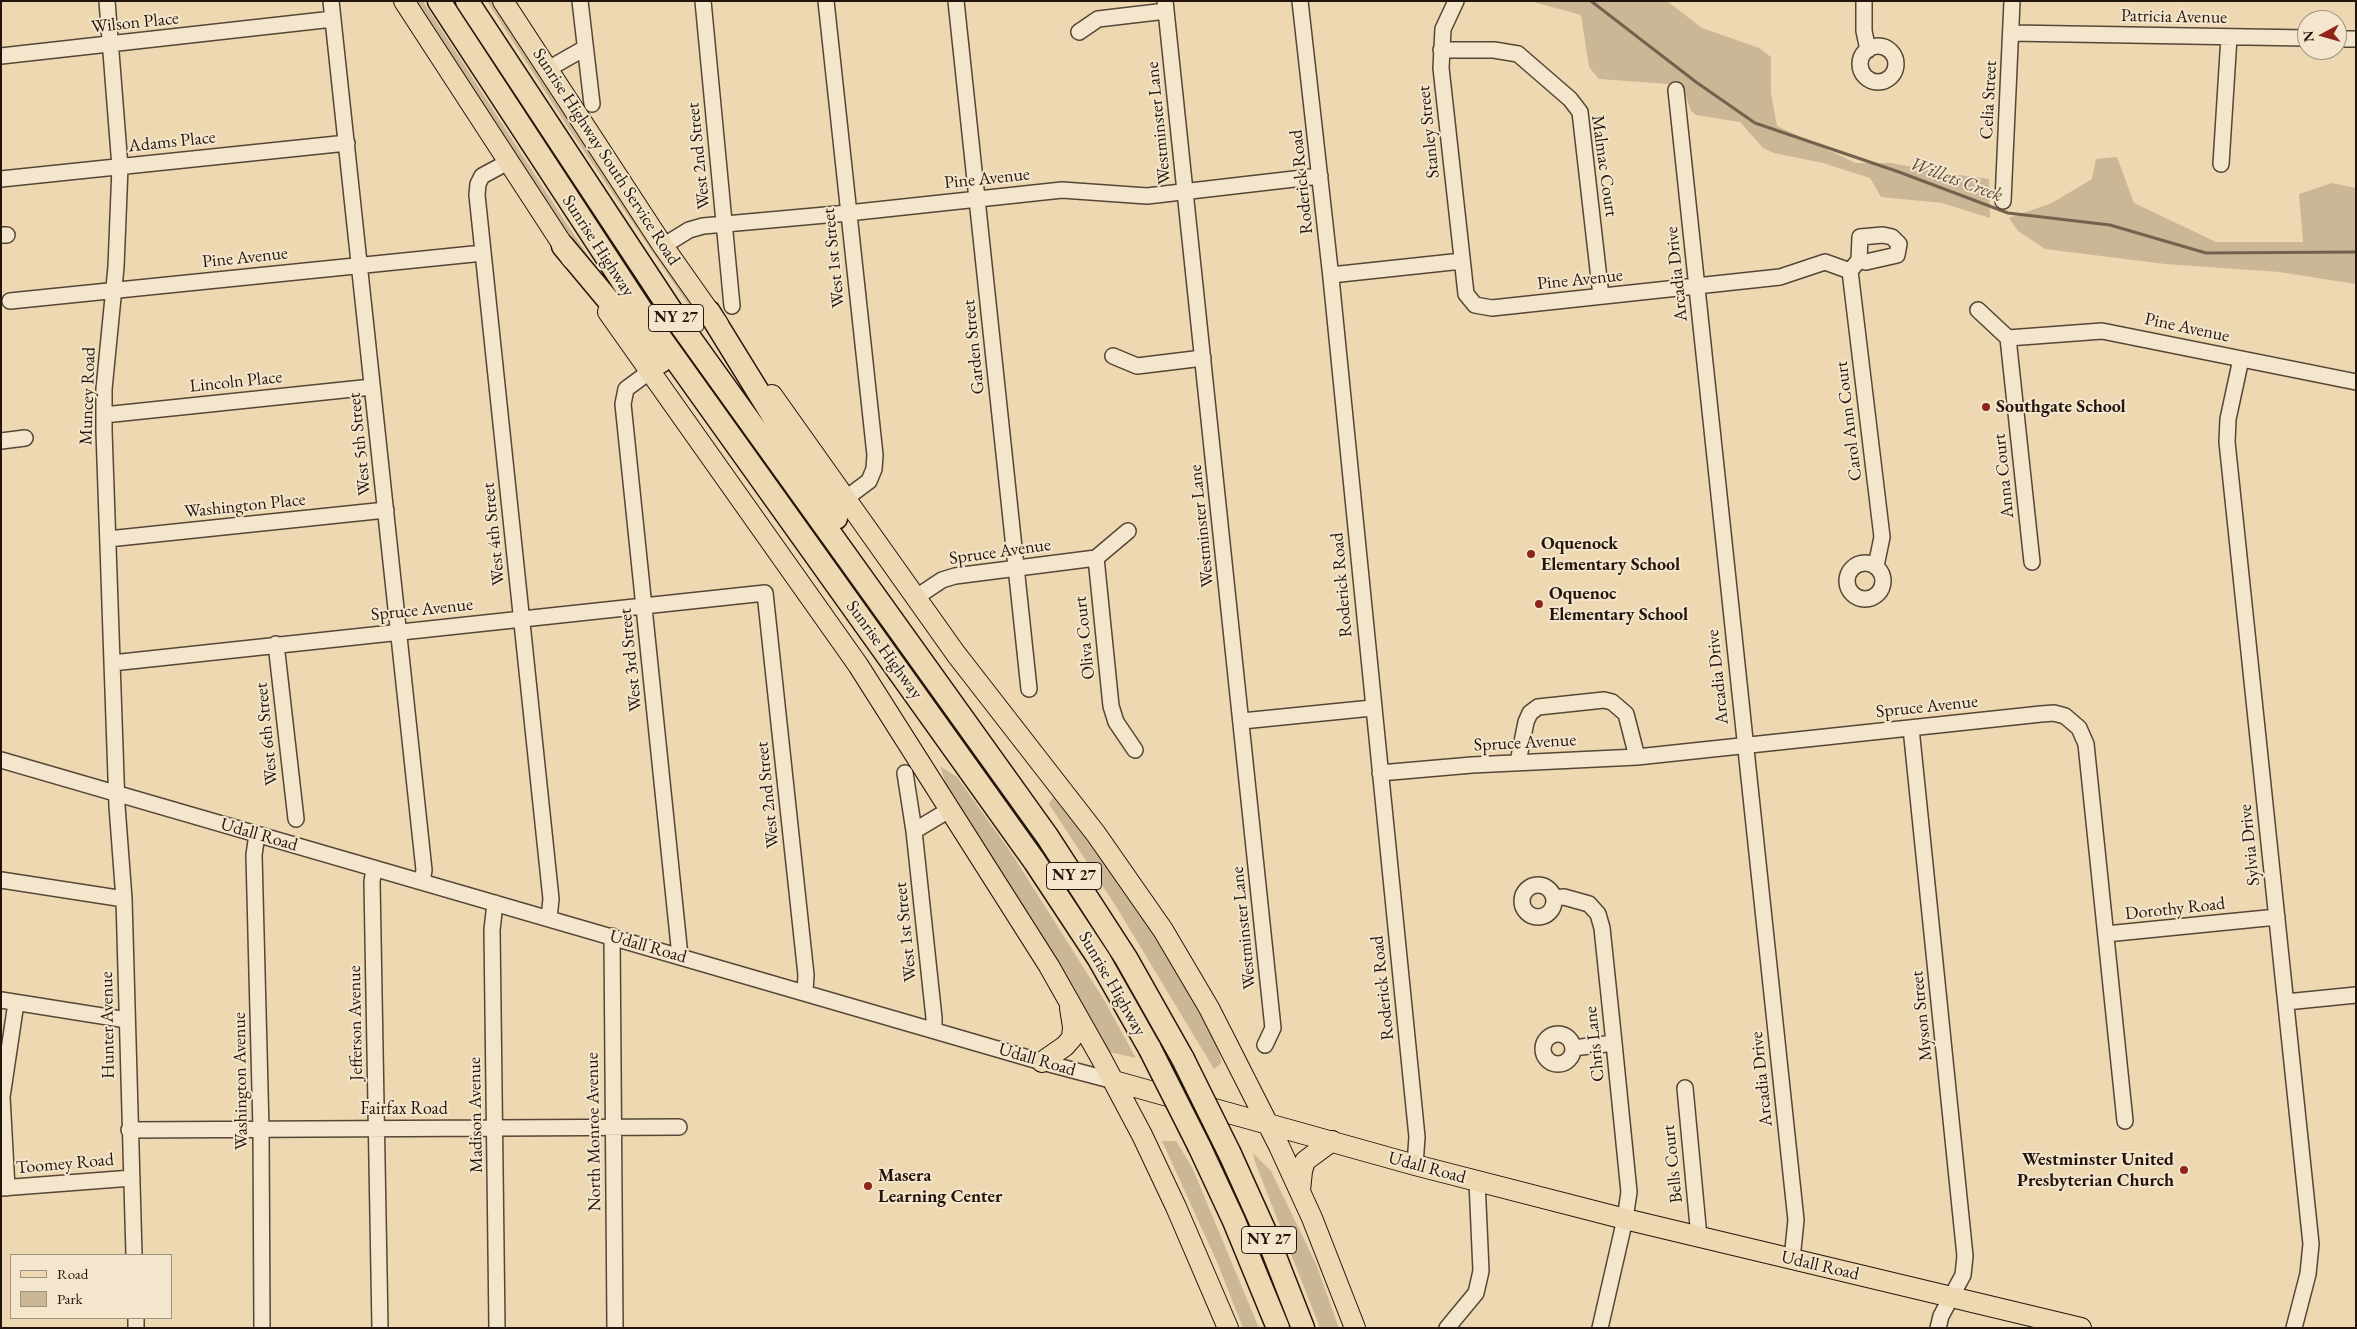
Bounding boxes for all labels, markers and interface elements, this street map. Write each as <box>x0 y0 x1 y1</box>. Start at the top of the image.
street label: Patricia Avenue <box>2121 5 2227 29</box>
street label: Wilson Place <box>90 8 180 38</box>
north arrow <box>2297 10 2347 60</box>
text: N <box>2299 30 2318 43</box>
street label: Sunrise Highway South Service Road <box>528 44 684 270</box>
street label: Celia Street <box>1976 60 2002 140</box>
street label: Westminster Lane <box>1142 61 1176 185</box>
street label: Stanley Street <box>1413 85 1445 179</box>
street label: West 2nd Street <box>683 102 715 210</box>
street label: Malmac Court <box>1586 114 1622 218</box>
street label: Adams Place <box>127 127 217 157</box>
street label: Roderick Road <box>1286 128 1318 236</box>
water label: Willets Creek <box>1907 153 2005 207</box>
street label: Pine Avenue <box>943 164 1031 194</box>
street label: Sunrise Highway <box>557 191 639 301</box>
street label: West 1st Street <box>818 207 850 309</box>
street label: Arcadia Drive <box>1661 225 1693 323</box>
street label: Pine Avenue <box>201 243 289 273</box>
street label: Pine Avenue <box>1536 265 1624 295</box>
street label: Garden Street <box>958 299 990 395</box>
road number: NY 27 <box>648 304 704 332</box>
street label: Pine Avenue <box>2143 308 2231 348</box>
street label: Muncey Road <box>75 346 101 446</box>
street label: Carol Ann Court <box>1831 360 1867 482</box>
street label: Lincoln Place <box>189 366 283 398</box>
street label: West 5th Street <box>344 391 376 497</box>
place label: Southgate School <box>1996 396 2126 418</box>
marker: Southgate School <box>1980 401 1992 413</box>
street label: Anna Court <box>1989 433 2019 519</box>
street label: Westminster Lane <box>1185 464 1219 588</box>
street label: West 4th Street <box>478 481 510 587</box>
street label: Washington Place <box>183 489 307 523</box>
street label: Roderick Road <box>1327 532 1357 638</box>
place label: Oquenock Elementary School <box>1541 533 1680 576</box>
street label: Spruce Avenue <box>948 534 1052 570</box>
marker: Oquenock Elementary School <box>1525 548 1537 560</box>
place label: Oquenoc Elementary School <box>1549 583 1688 626</box>
street label: Spruce Avenue <box>370 594 474 626</box>
street label: Oliva Court <box>1070 595 1100 681</box>
street label: Sunrise Highway <box>841 596 927 704</box>
marker: Oquenoc Elementary School <box>1533 598 1545 610</box>
street label: West 3rd Street <box>615 607 647 713</box>
street label: Arcadia Drive <box>1702 628 1734 726</box>
street label: West 6th Street <box>251 681 283 787</box>
street label: Spruce Avenue <box>1875 691 1979 723</box>
street label: Spruce Avenue <box>1473 730 1577 756</box>
street label: West 2nd Street <box>752 741 784 849</box>
street label: Sylvia Drive <box>2235 803 2265 887</box>
street label: Udall Road <box>218 814 300 856</box>
road number: NY 27 <box>1046 862 1102 889</box>
street label: Westminster Lane <box>1227 866 1261 990</box>
street label: West 1st Street <box>890 881 922 983</box>
street label: Dorothy Road <box>2124 893 2226 925</box>
street label: Udall Road <box>607 926 689 968</box>
street label: Sunrise Highway <box>1073 928 1151 1040</box>
street label: Roderick Road <box>1367 934 1399 1042</box>
street label: Jefferson Avenue <box>344 965 368 1081</box>
street label: Myson Street <box>1907 970 1937 1062</box>
street label: Hunter Avenue <box>96 971 120 1079</box>
street label: Chris Lane <box>1580 1005 1610 1083</box>
street label: Washington Avenue <box>229 1012 253 1150</box>
street label: Arcadia Drive <box>1746 1030 1778 1128</box>
street label: Udall Road <box>996 1039 1078 1081</box>
street label: North Monroe Avenue <box>582 1052 606 1212</box>
street label: Madison Avenue <box>464 1057 488 1173</box>
street label: Fairfax Road <box>360 1098 448 1120</box>
street label: Bells Court <box>1658 1124 1688 1204</box>
street label: Udall Road <box>1386 1147 1468 1189</box>
street label: Toomey Road <box>15 1149 115 1179</box>
place label: Westminster United Presbyterian Church <box>2017 1149 2174 1192</box>
marker: Westminster United Presbyterian Church <box>2178 1164 2190 1176</box>
place label: Masera Learning Center <box>878 1165 1003 1208</box>
marker: Masera Learning Center <box>862 1180 874 1192</box>
road number: NY 27 <box>1242 1226 1296 1254</box>
street label: Udall Road <box>1779 1247 1861 1285</box>
legend <box>10 1254 172 1319</box>
text: Road <box>57 1264 88 1283</box>
text: Park <box>57 1289 83 1308</box>

